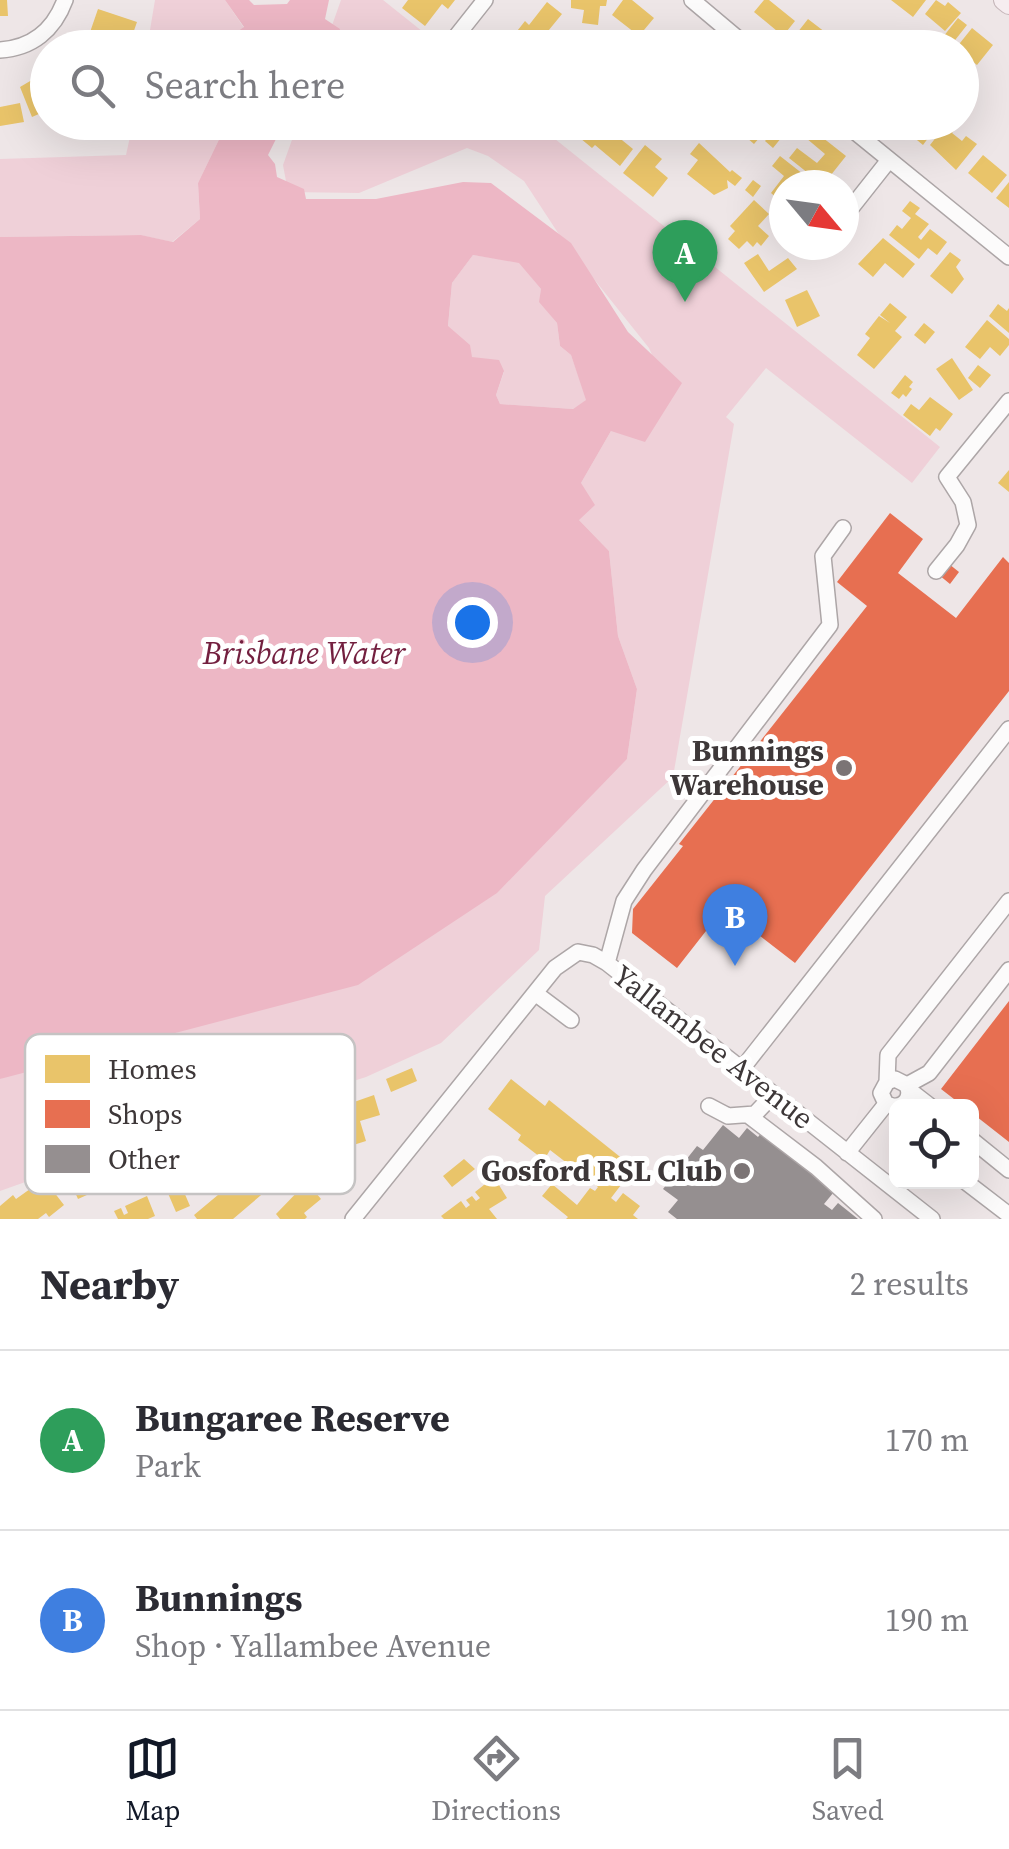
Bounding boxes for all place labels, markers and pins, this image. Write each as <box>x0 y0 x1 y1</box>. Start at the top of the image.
pin: A <box>652 220 718 302</box>
place label: Bunnings Warehouse <box>670 730 824 805</box>
marker: Bunnings Warehouse <box>833 757 855 779</box>
pin: B <box>702 884 768 966</box>
place label: Gosford RSL Club <box>481 1150 722 1191</box>
marker: Gosford RSL Club <box>731 1160 753 1182</box>

